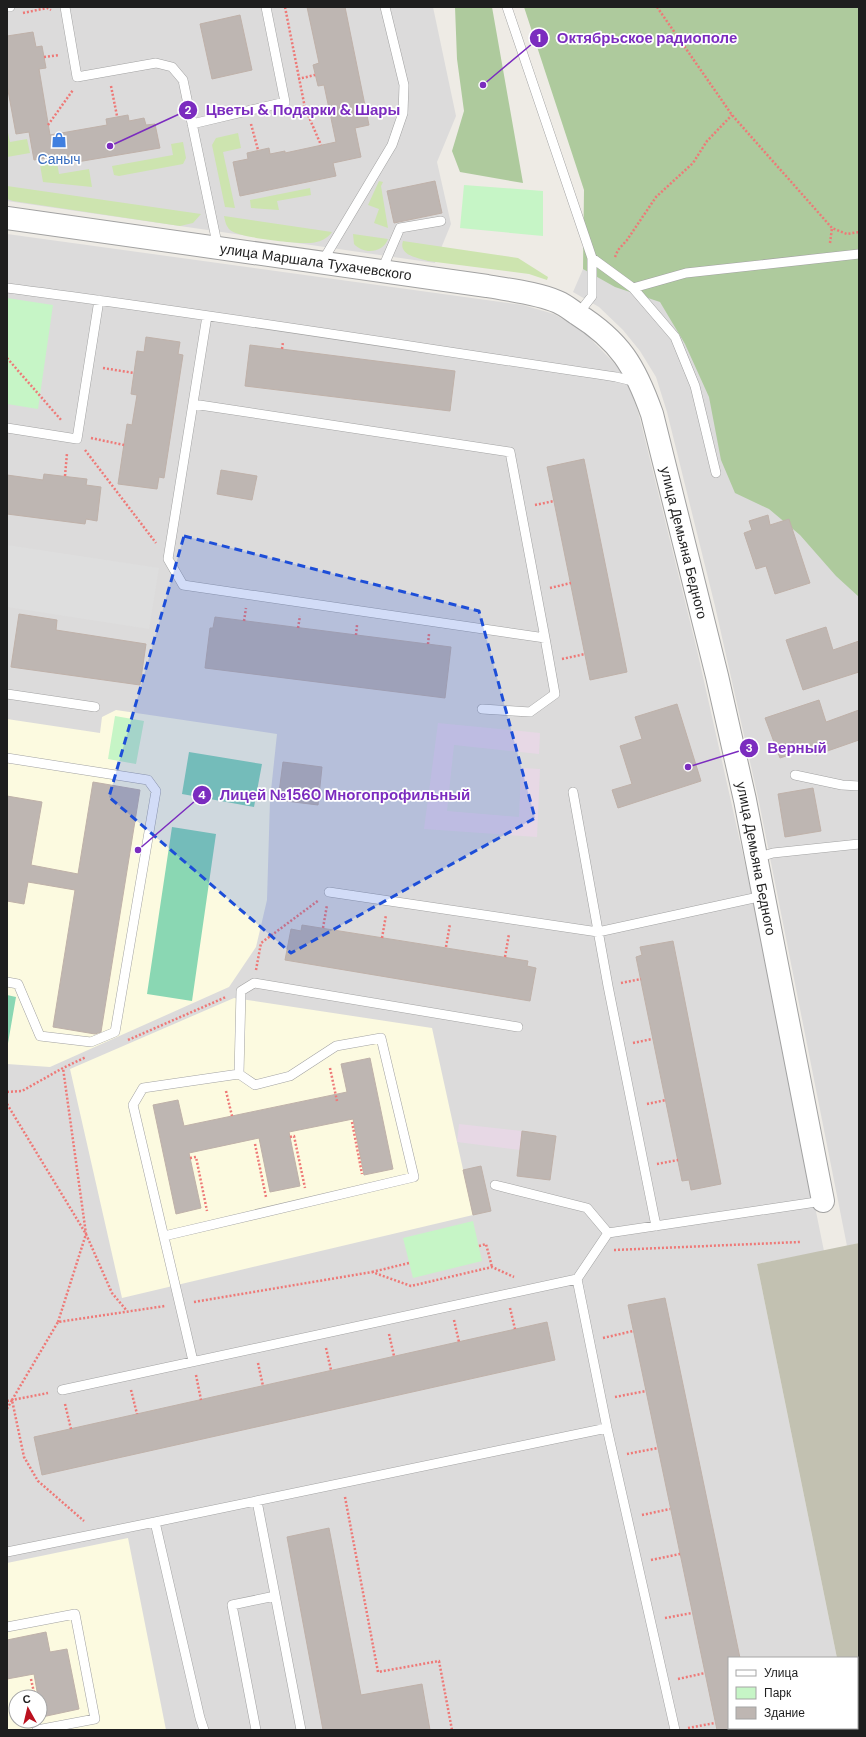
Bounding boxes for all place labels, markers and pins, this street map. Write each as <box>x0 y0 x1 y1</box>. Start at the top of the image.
callout: Октябрьское радиополе <box>529 24 745 51</box>
callout: Цветы & Подарки & Шары <box>178 96 408 123</box>
shop icon: Саныч <box>50 131 68 149</box>
place label: Саныч <box>37 150 81 168</box>
callout: Верный <box>739 734 835 761</box>
callout: Лицей №1560 Многопрофильный <box>192 781 479 808</box>

